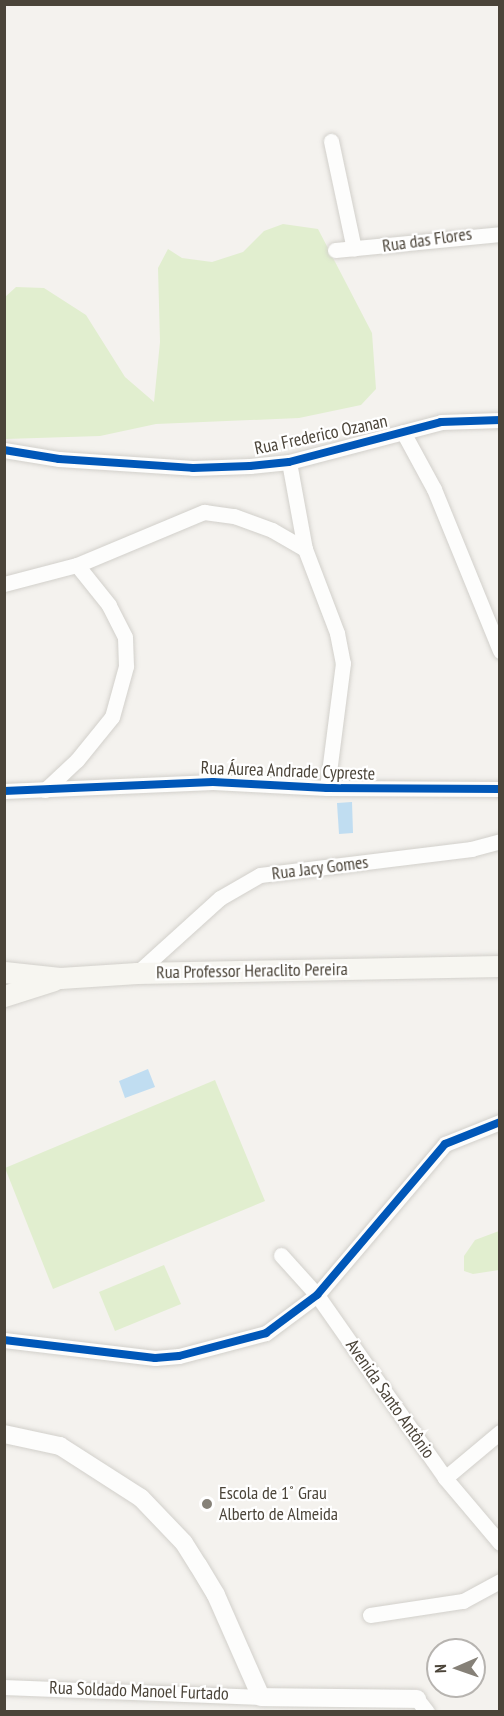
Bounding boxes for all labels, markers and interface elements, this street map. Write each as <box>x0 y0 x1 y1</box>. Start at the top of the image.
street label: Rua das Flores <box>381 223 473 257</box>
street label: Rua Frederico Ozanan <box>253 410 389 460</box>
street label: Rua Áurea Andrade Cypreste <box>200 757 376 785</box>
street label: Rua Jacy Gomes <box>270 851 370 885</box>
street label: Rua Professor Heraclito Pereira <box>156 959 348 983</box>
street label: Avenida Santo Antônio <box>341 1335 439 1463</box>
place label: Escola de 1˚ Grau Alberto de Almeida <box>219 1483 339 1526</box>
marker: Escola de 1˚ Grau Alberto de Almeida <box>200 1497 214 1511</box>
north arrow <box>426 1638 486 1698</box>
text: N <box>430 1664 450 1673</box>
street label: Rua Soldado Manoel Furtado <box>49 1677 229 1705</box>

